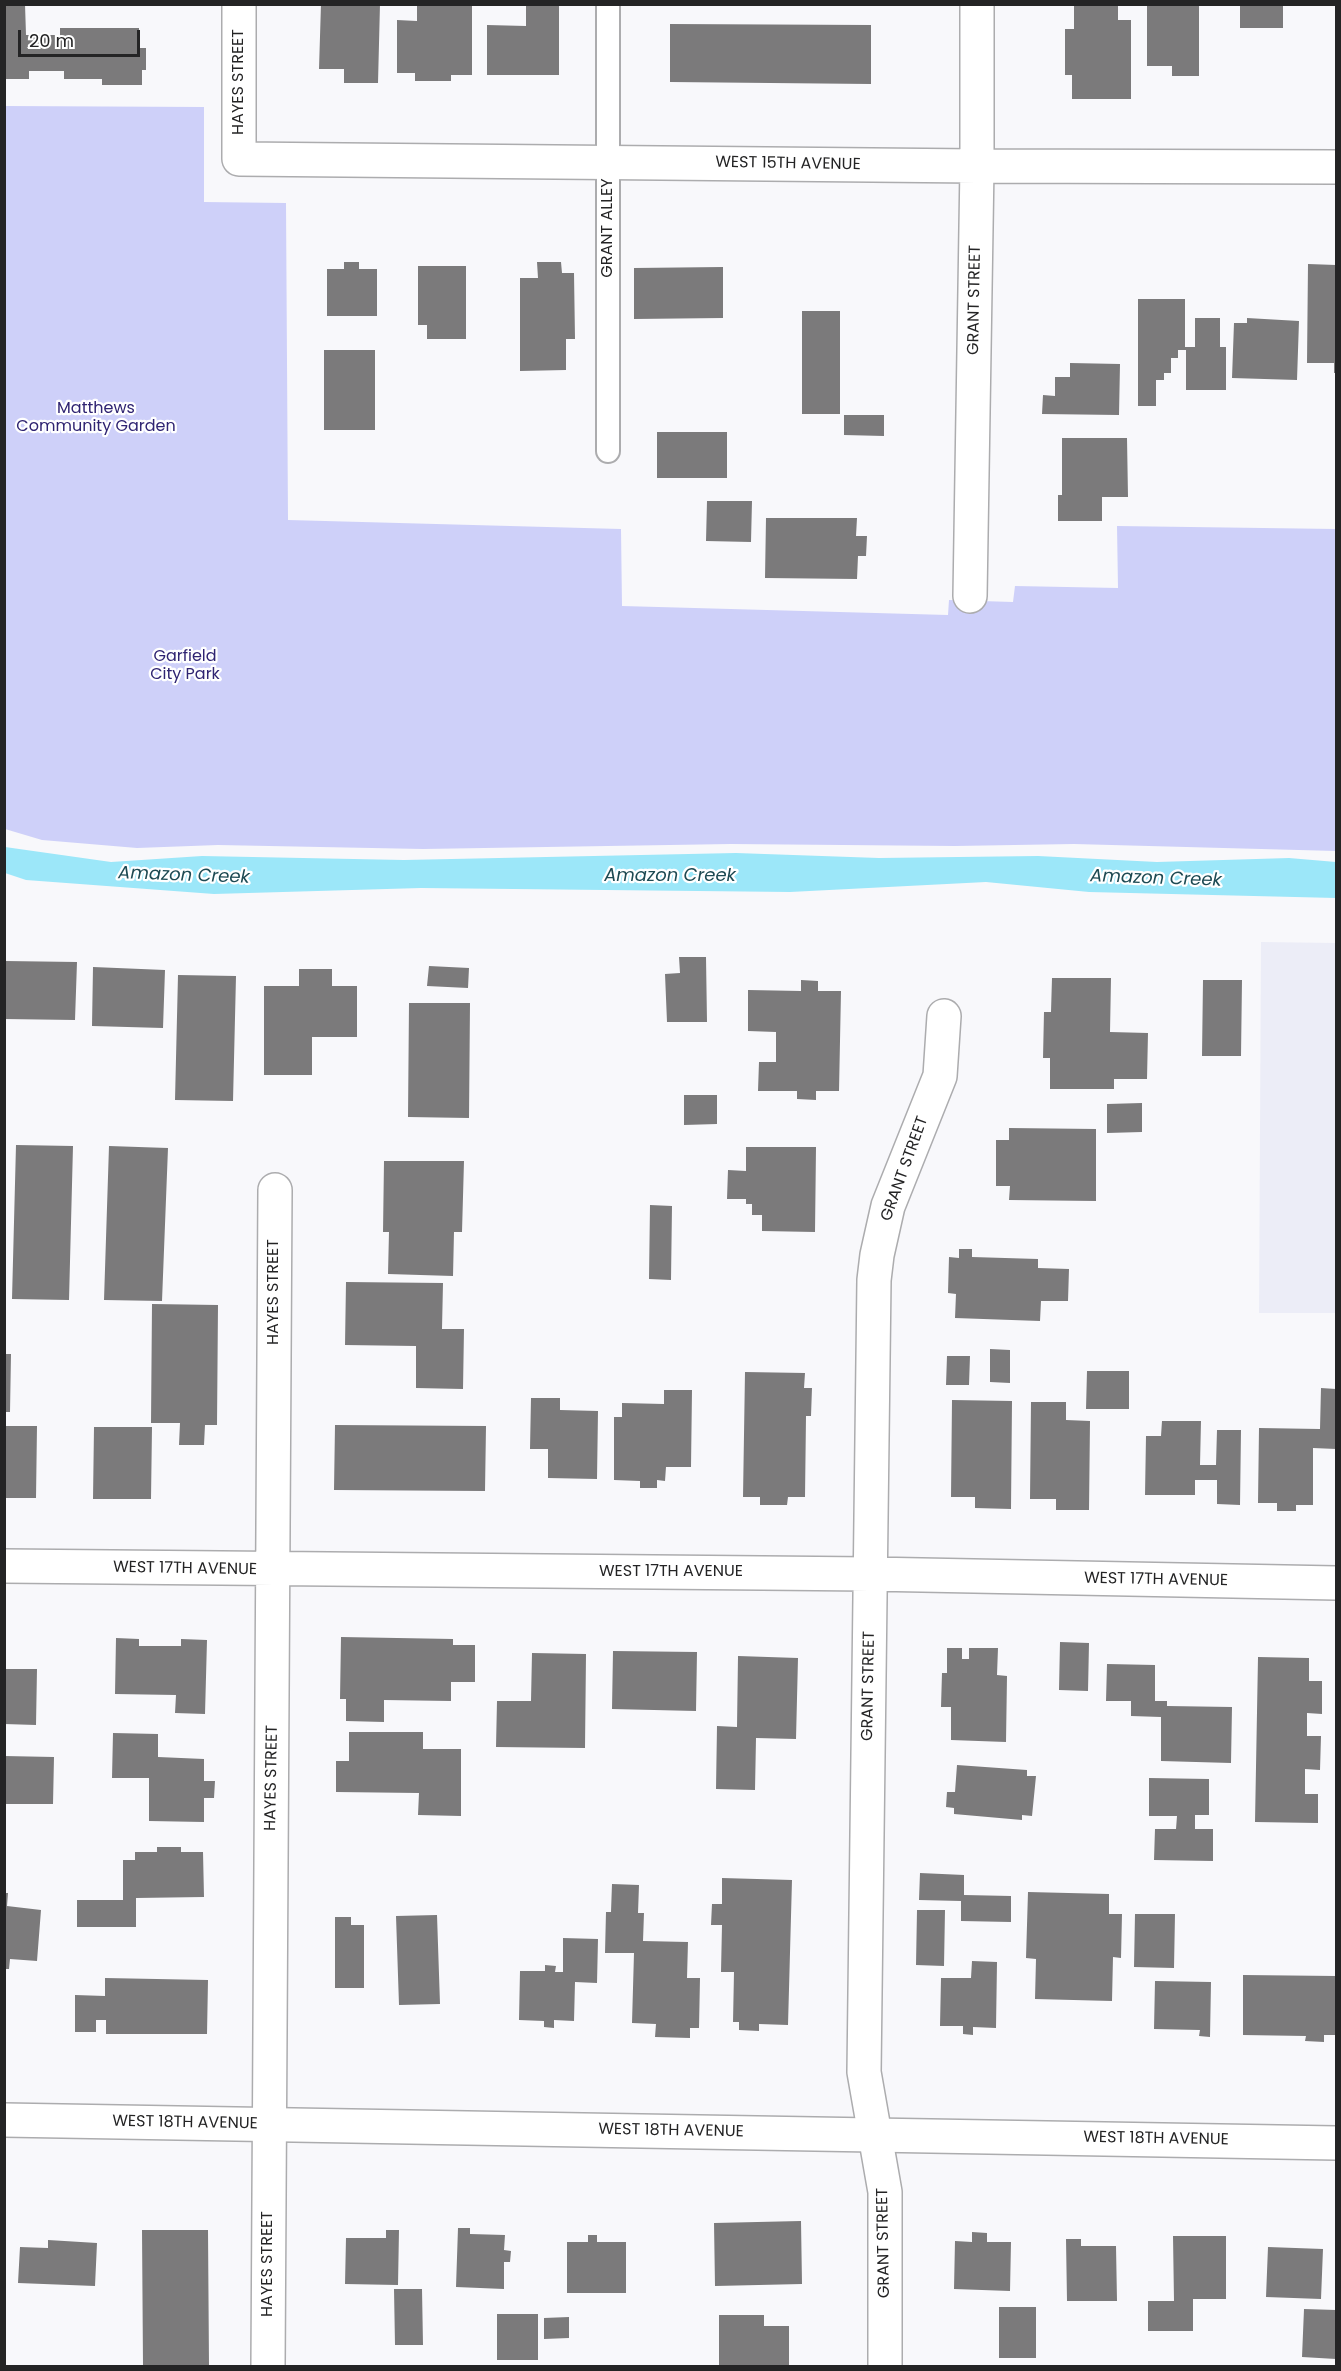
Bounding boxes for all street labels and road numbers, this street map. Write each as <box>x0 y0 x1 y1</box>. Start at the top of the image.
street label: HAYES STREET <box>229 29 249 135</box>
street label: WEST 15TH AVENUE <box>715 153 861 175</box>
street label: GRANT ALLEY <box>598 178 618 278</box>
street label: GRANT STREET <box>964 245 986 355</box>
street label: GRANT STREET <box>877 1114 933 1224</box>
street label: HAYES STREET <box>264 1239 284 1345</box>
street label: WEST 17TH AVENUE <box>113 1558 257 1580</box>
street label: WEST 17TH AVENUE <box>599 1562 743 1582</box>
street label: WEST 17TH AVENUE <box>1084 1569 1228 1591</box>
street label: GRANT STREET <box>858 1631 880 1741</box>
street label: HAYES STREET <box>261 1725 283 1831</box>
street label: WEST 18TH AVENUE <box>112 2112 258 2134</box>
street label: WEST 18TH AVENUE <box>598 2120 744 2142</box>
street label: WEST 18TH AVENUE <box>1083 2128 1229 2150</box>
street label: GRANT STREET <box>873 2188 895 2298</box>
street label: HAYES STREET <box>258 2211 278 2317</box>

